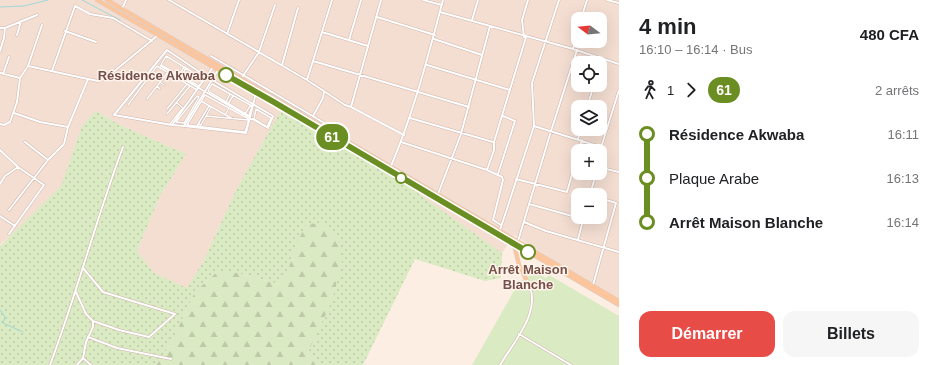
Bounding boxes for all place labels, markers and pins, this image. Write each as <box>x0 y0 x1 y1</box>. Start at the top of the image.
marker: Résidence Akwaba <box>218 67 234 83</box>
place label: Résidence Akwaba <box>98 68 216 83</box>
unlabelled marker <box>395 172 407 184</box>
marker: Arrêt Maison Blanche <box>520 244 536 260</box>
place label: Arrêt Maison Blanche <box>488 262 568 292</box>

